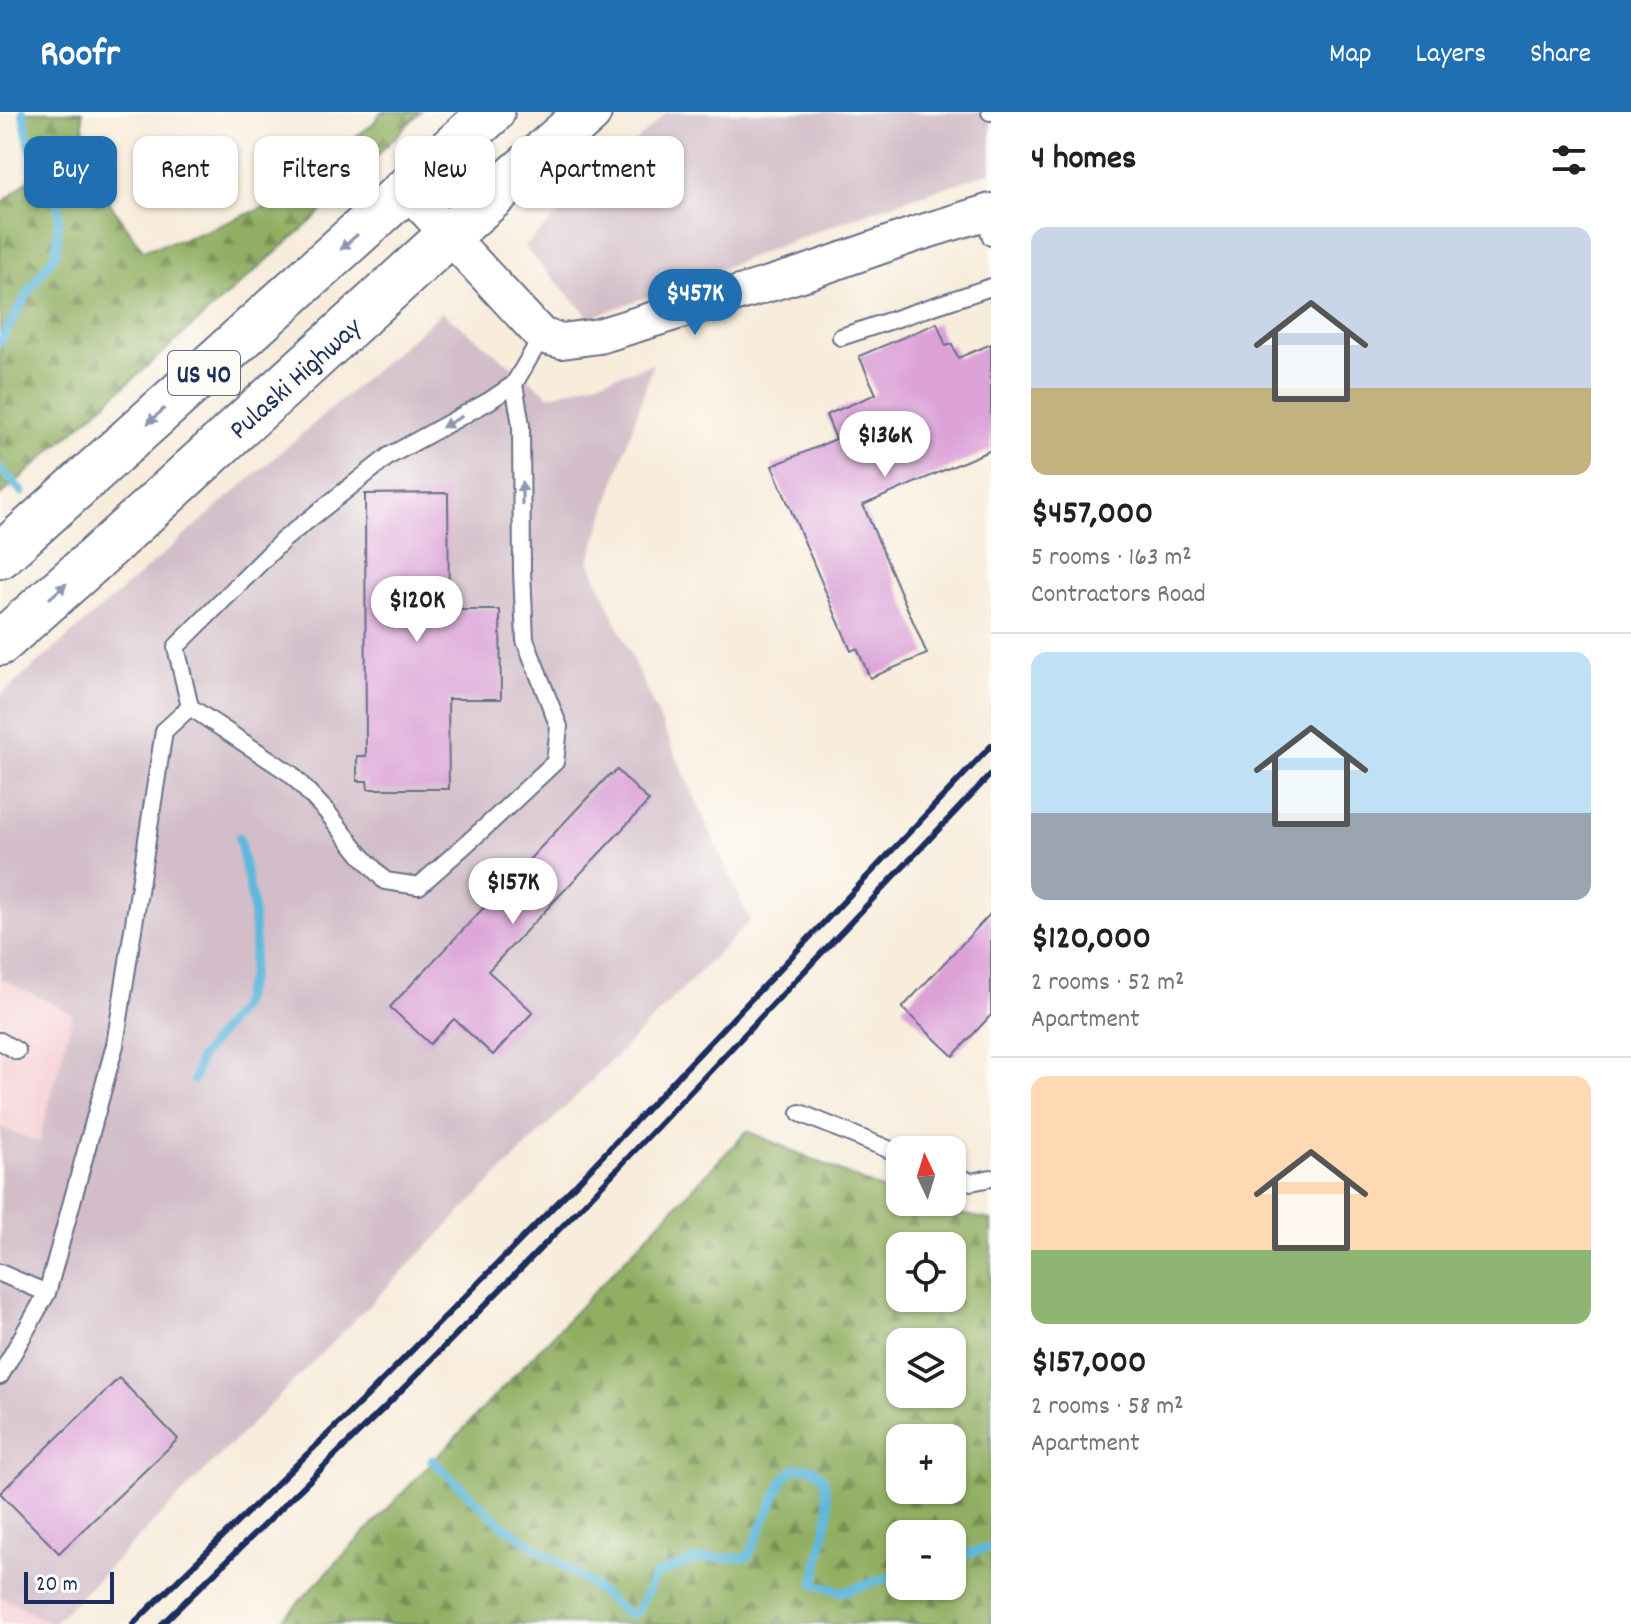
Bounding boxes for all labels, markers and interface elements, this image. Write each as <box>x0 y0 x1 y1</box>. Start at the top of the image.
text: Roofr <box>40 29 120 84</box>
text: Map <box>1329 36 1372 76</box>
text: Layers <box>1416 36 1486 76</box>
text: Share <box>1530 36 1591 76</box>
chip: Buy <box>24 136 117 208</box>
chip: Rent <box>133 136 238 208</box>
chip: Filters <box>254 136 379 208</box>
chip: New <box>395 136 495 208</box>
chip: Apartment <box>511 136 684 208</box>
text: 4 homes <box>1031 136 1136 185</box>
icon: filters <box>1547 138 1591 182</box>
one-way arrow <box>339 233 359 250</box>
pin: $457K <box>639 269 751 337</box>
text: $457K <box>666 276 724 313</box>
icon: home <box>1239 279 1383 423</box>
street label: Pulaski Highway <box>222 310 373 451</box>
road number: US 40 <box>168 351 240 395</box>
one-way arrow <box>146 407 165 425</box>
pin: $136K <box>829 411 941 479</box>
one-way arrow <box>441 415 464 428</box>
text: $136K <box>857 418 913 455</box>
one-way arrow <box>516 480 528 505</box>
text: $457,000 <box>1031 491 1153 540</box>
text: 5 rooms · 163 m² <box>1031 540 1192 577</box>
pin: $120K <box>361 576 473 644</box>
text: Contractors Road <box>1031 577 1206 614</box>
one-way arrow <box>49 583 68 601</box>
text: $120K <box>389 583 445 620</box>
icon: home <box>1239 704 1383 848</box>
pin: $157K <box>457 858 569 926</box>
text: $157K <box>487 865 539 902</box>
text: $120,000 <box>1031 916 1151 965</box>
text: 2 rooms · 52 m² <box>1031 965 1184 1002</box>
text: Apartment <box>1031 1002 1140 1039</box>
icon: home <box>1239 1128 1383 1272</box>
north arrow <box>886 1136 966 1216</box>
map controls <box>886 1136 966 1600</box>
button: locate <box>886 1232 966 1312</box>
button: layers <box>886 1328 966 1408</box>
text: $157,000 <box>1031 1340 1147 1389</box>
text: 2 rooms · 58 m² <box>1031 1389 1184 1426</box>
button: + <box>886 1424 966 1504</box>
text: Apartment <box>1031 1426 1140 1463</box>
button: − <box>886 1520 966 1600</box>
scale bar <box>24 1568 114 1604</box>
text: 20 m <box>36 1570 78 1601</box>

